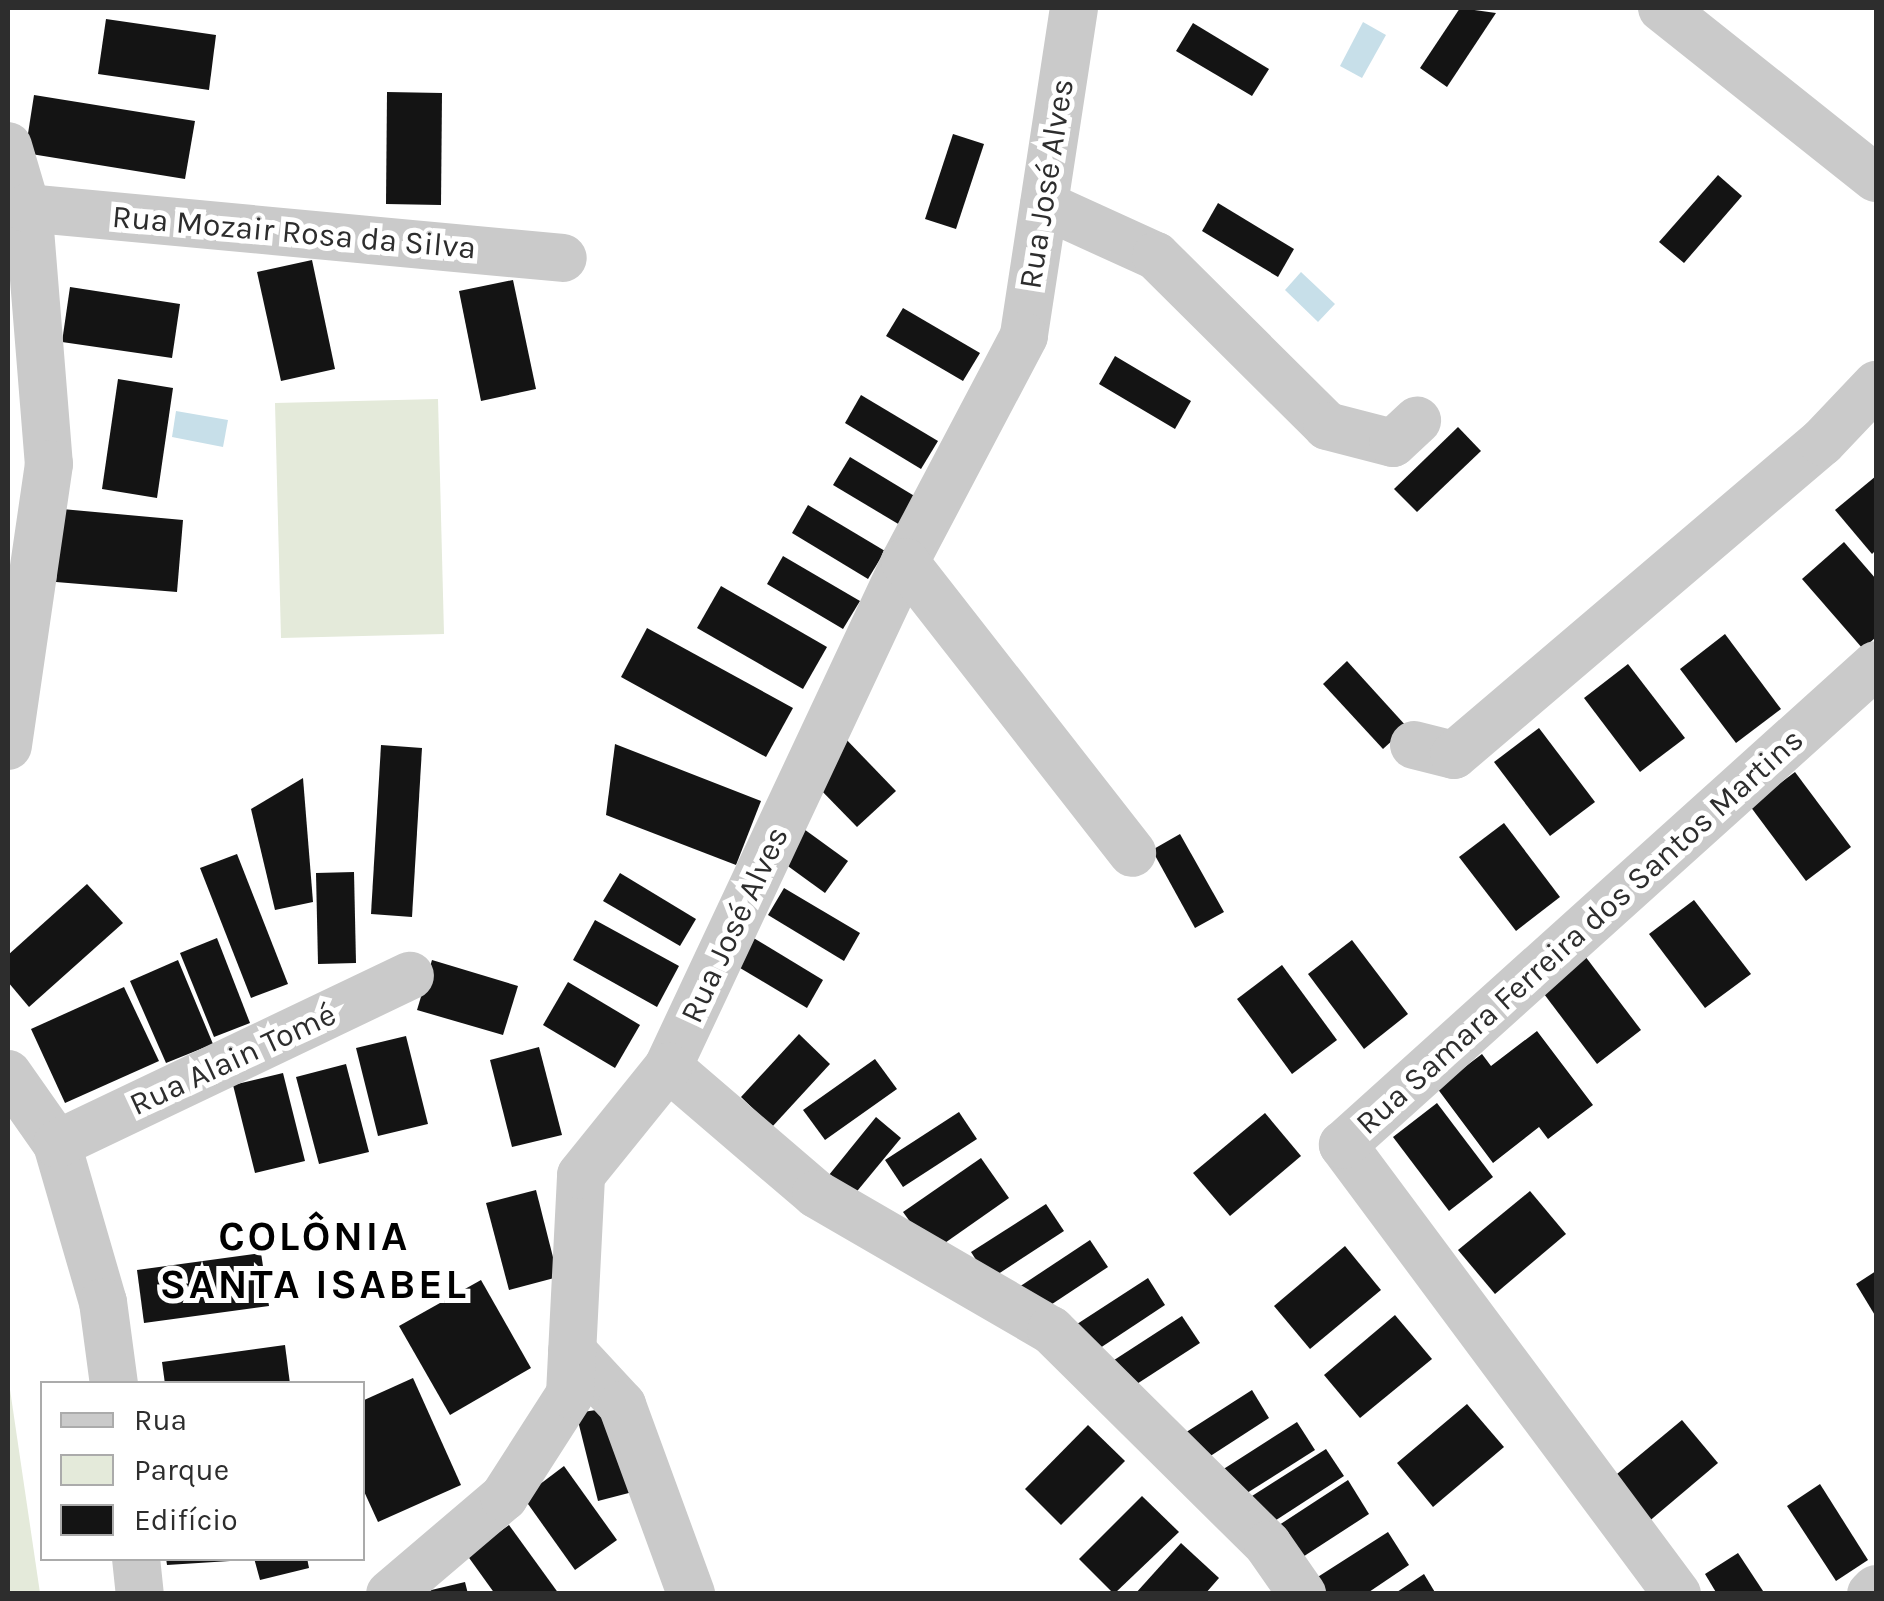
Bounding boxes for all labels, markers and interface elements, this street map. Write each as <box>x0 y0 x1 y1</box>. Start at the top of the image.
street label: Rua José Alves <box>1011 76 1083 292</box>
street label: Rua Mozair Rosa da Silva <box>110 198 478 268</box>
street label: Rua Samara Ferreira dos Santos Martins <box>1348 721 1812 1143</box>
street label: Rua José Alves <box>673 821 797 1029</box>
street label: Rua Alain Tomé <box>124 995 342 1125</box>
district label: COLÔNIA SANTA ISABEL <box>160 1211 468 1310</box>
legend <box>40 1381 365 1561</box>
text: Rua <box>134 1402 187 1438</box>
text: Parque <box>134 1452 229 1488</box>
text: Edifício <box>134 1502 238 1538</box>

